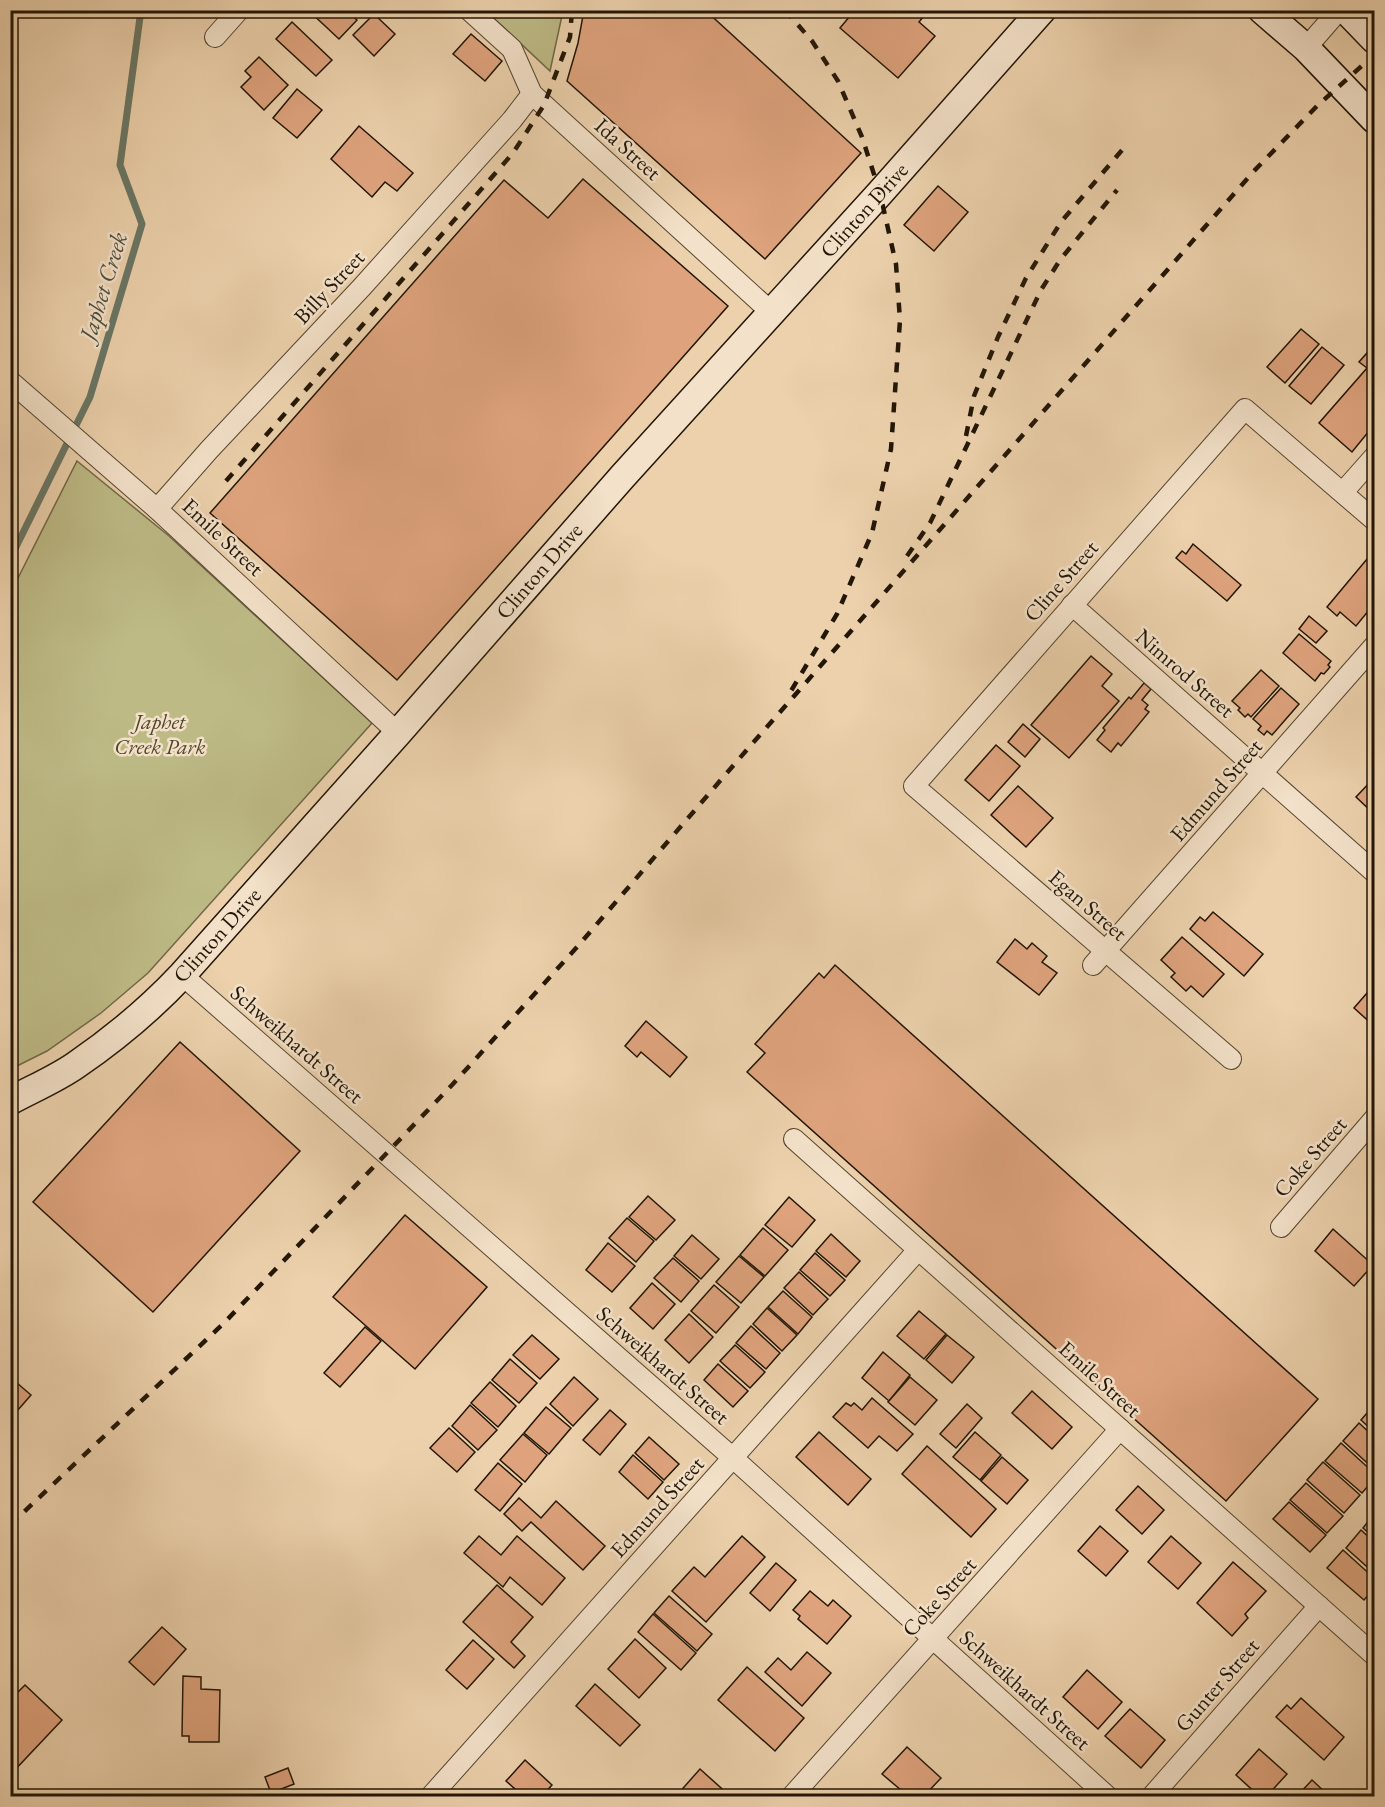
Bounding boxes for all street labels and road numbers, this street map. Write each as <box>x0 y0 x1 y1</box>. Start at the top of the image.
street label: Ida Street <box>589 111 668 187</box>
street label: Clinton Drive <box>814 156 915 264</box>
street label: Billy Street <box>287 244 371 330</box>
street label: Emile Street <box>176 492 270 582</box>
street label: Clinton Drive <box>489 516 589 625</box>
street label: Cline Street <box>1018 534 1105 628</box>
street label: Nimrod Street <box>1129 622 1241 724</box>
street label: Edmund Street <box>1163 732 1269 848</box>
street label: Egan Street <box>1043 863 1133 947</box>
street label: Clinton Drive <box>167 881 268 989</box>
street label: Schweikhardt Street <box>224 978 370 1110</box>
street label: Coke Street <box>1267 1111 1353 1203</box>
street label: Schweikhardt Street <box>590 1299 736 1431</box>
street label: Emile Street <box>1053 1334 1147 1424</box>
street label: Edmund Street <box>604 1450 710 1564</box>
street label: Coke Street <box>895 1551 983 1643</box>
street label: Schweikhardt Street <box>953 1623 1097 1757</box>
street label: Gunter Street <box>1168 1632 1266 1738</box>

